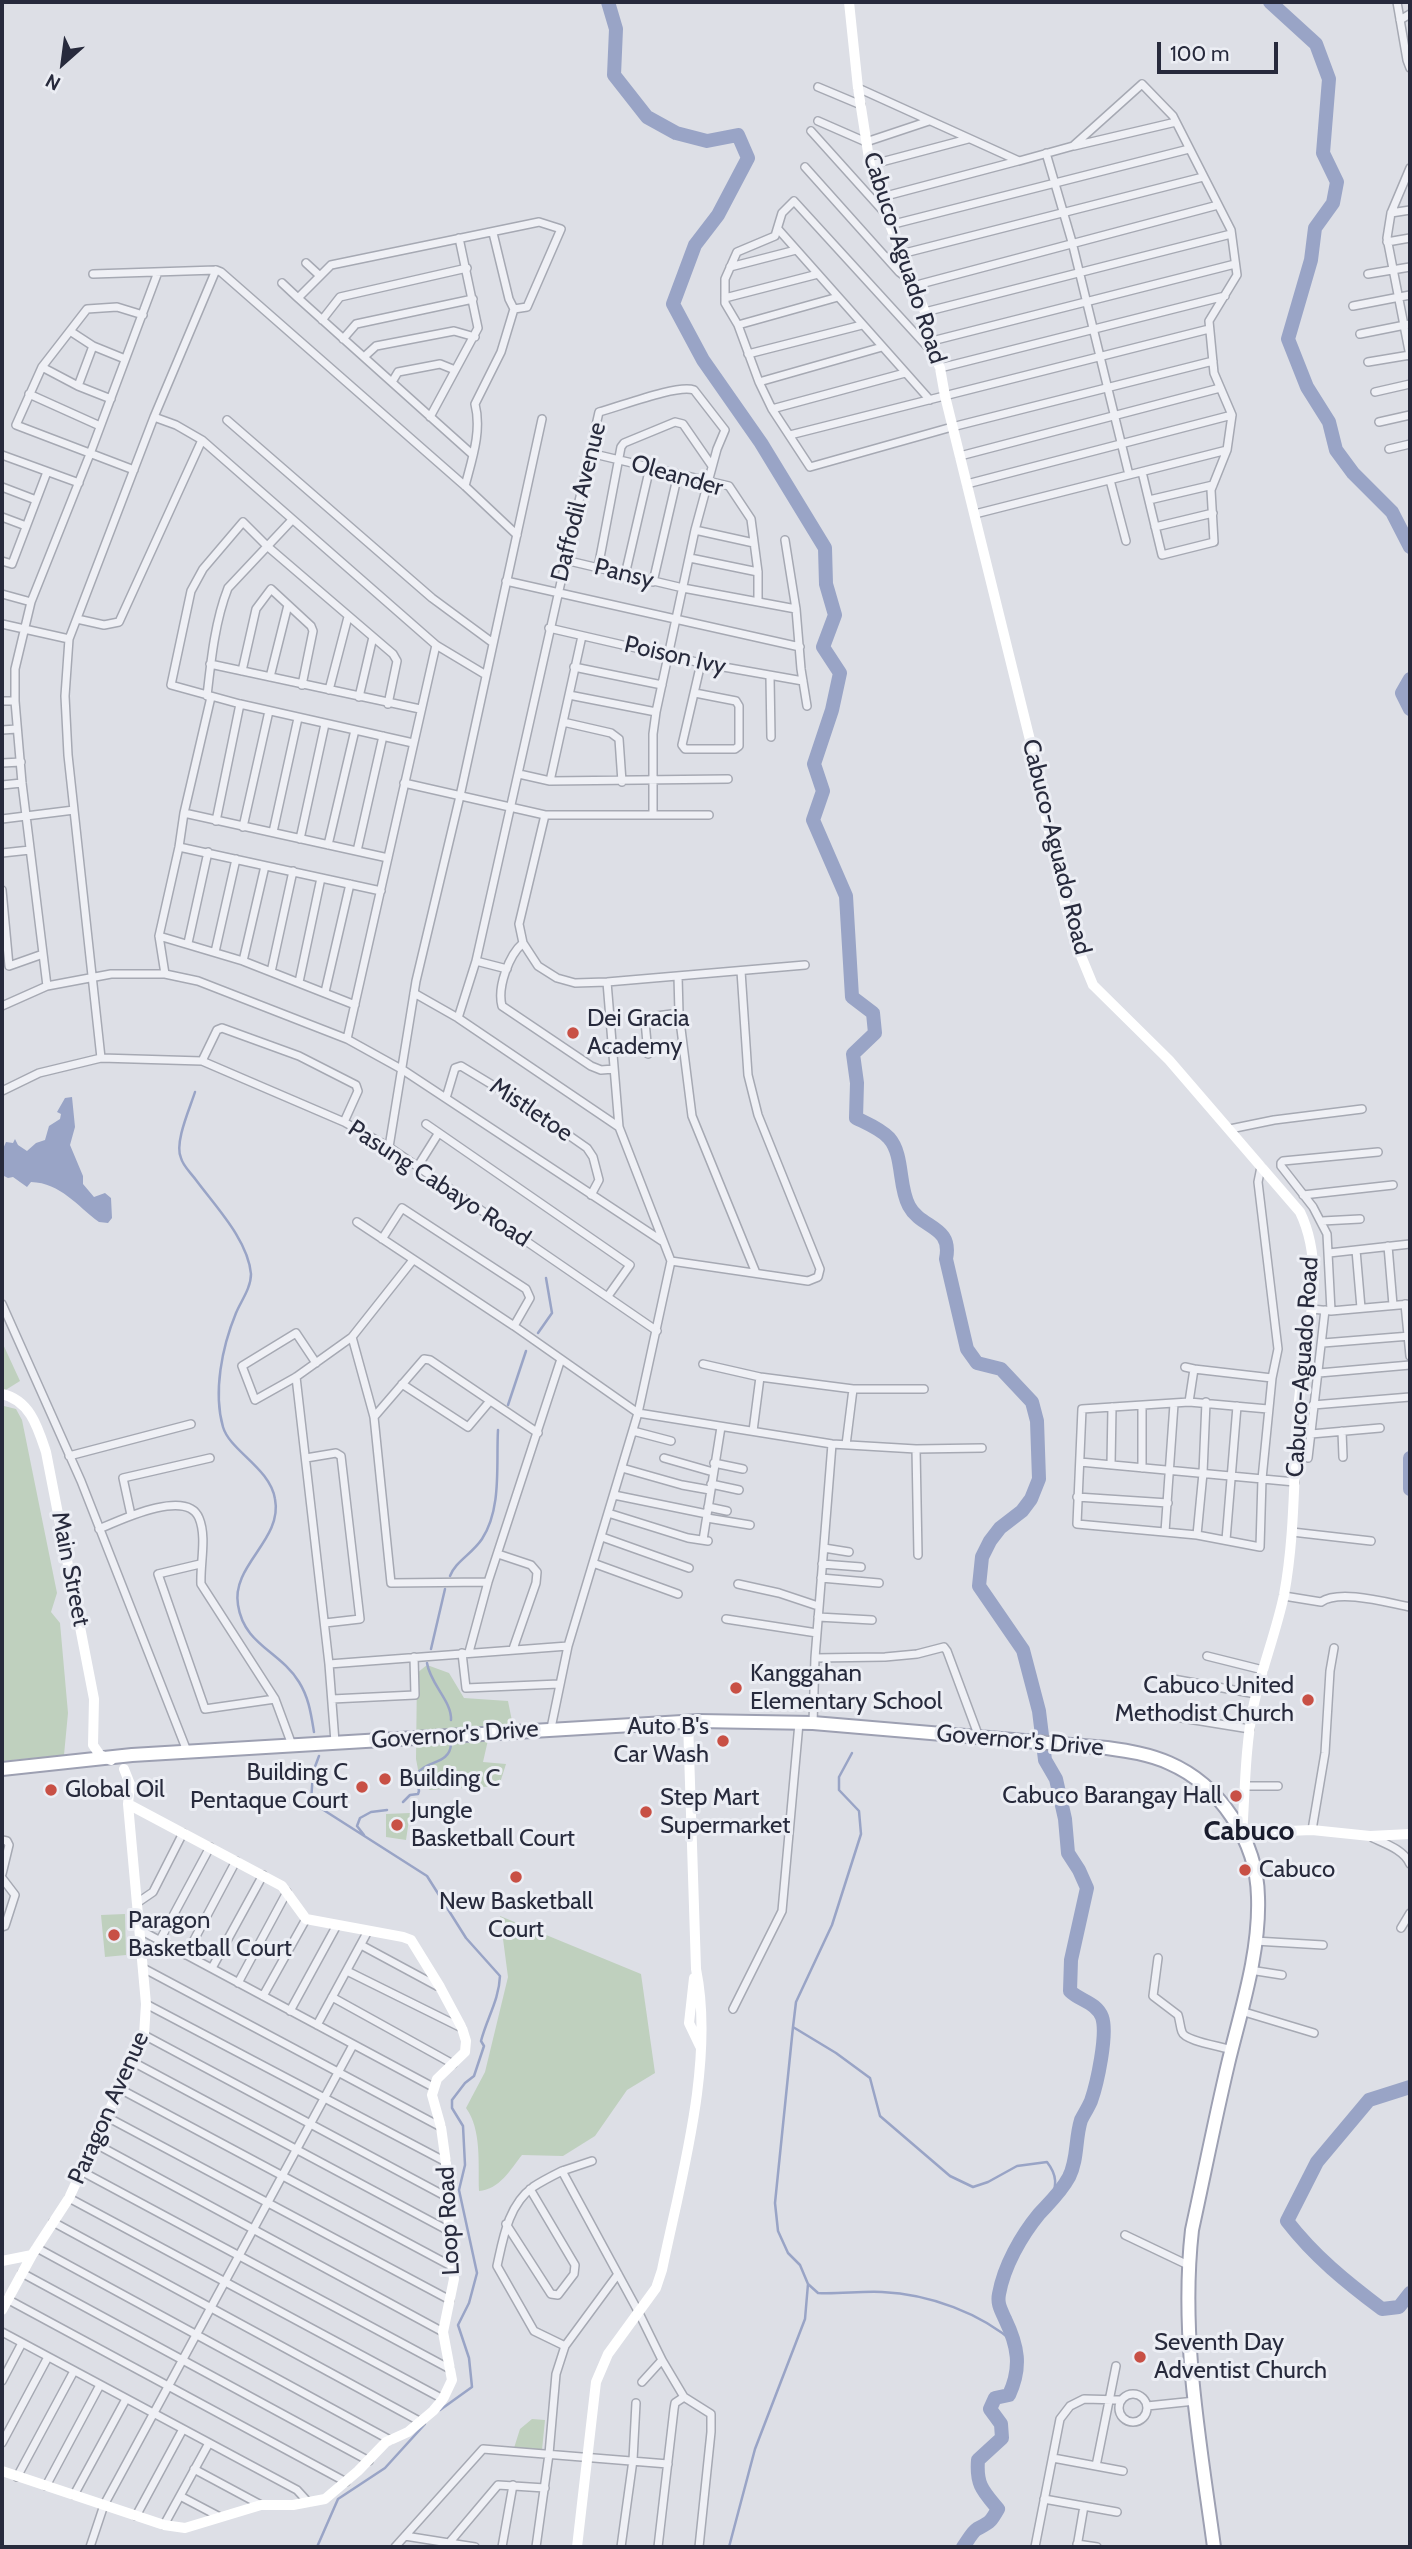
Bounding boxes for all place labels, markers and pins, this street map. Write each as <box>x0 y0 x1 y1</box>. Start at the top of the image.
place label: Dei Gracia Academy <box>587 1005 690 1061</box>
marker: Dei Gracia Academy <box>565 1025 581 1041</box>
place label: Kanggahan Elementary School <box>750 1660 942 1716</box>
place label: Cabuco United Methodist Church <box>1115 1672 1294 1728</box>
marker: Kanggahan Elementary School <box>728 1680 744 1696</box>
marker: Cabuco United Methodist Church <box>1300 1692 1316 1708</box>
place label: Auto B's Car Wash <box>614 1713 709 1769</box>
marker: Auto B's Car Wash <box>715 1733 731 1749</box>
place label: Building C Pentaque Court <box>190 1759 348 1815</box>
place label: Building C <box>399 1765 500 1793</box>
marker: Building C <box>377 1771 393 1787</box>
place label: Global Oil <box>65 1776 165 1804</box>
marker: Building C Pentaque Court <box>354 1779 370 1795</box>
marker: Global Oil <box>43 1782 59 1798</box>
place label: Cabuco Barangay Hall <box>1002 1782 1222 1810</box>
place label: Step Mart Supermarket <box>660 1784 790 1840</box>
marker: Cabuco Barangay Hall <box>1228 1788 1244 1804</box>
place label: Jungle Basketball Court <box>411 1797 575 1853</box>
marker: Step Mart Supermarket <box>638 1804 654 1820</box>
marker: Jungle Basketball Court <box>389 1817 405 1833</box>
place label: Cabuco <box>1259 1856 1335 1884</box>
marker: Cabuco <box>1237 1862 1253 1878</box>
marker: New Basketball Court <box>508 1869 524 1885</box>
place label: New Basketball Court <box>439 1888 593 1944</box>
place label: Paragon Basketball Court <box>128 1907 292 1963</box>
marker: Paragon Basketball Court <box>106 1927 122 1943</box>
place label: Seventh Day Adventist Church <box>1154 2329 1327 2385</box>
marker: Seventh Day Adventist Church <box>1132 2349 1148 2365</box>

